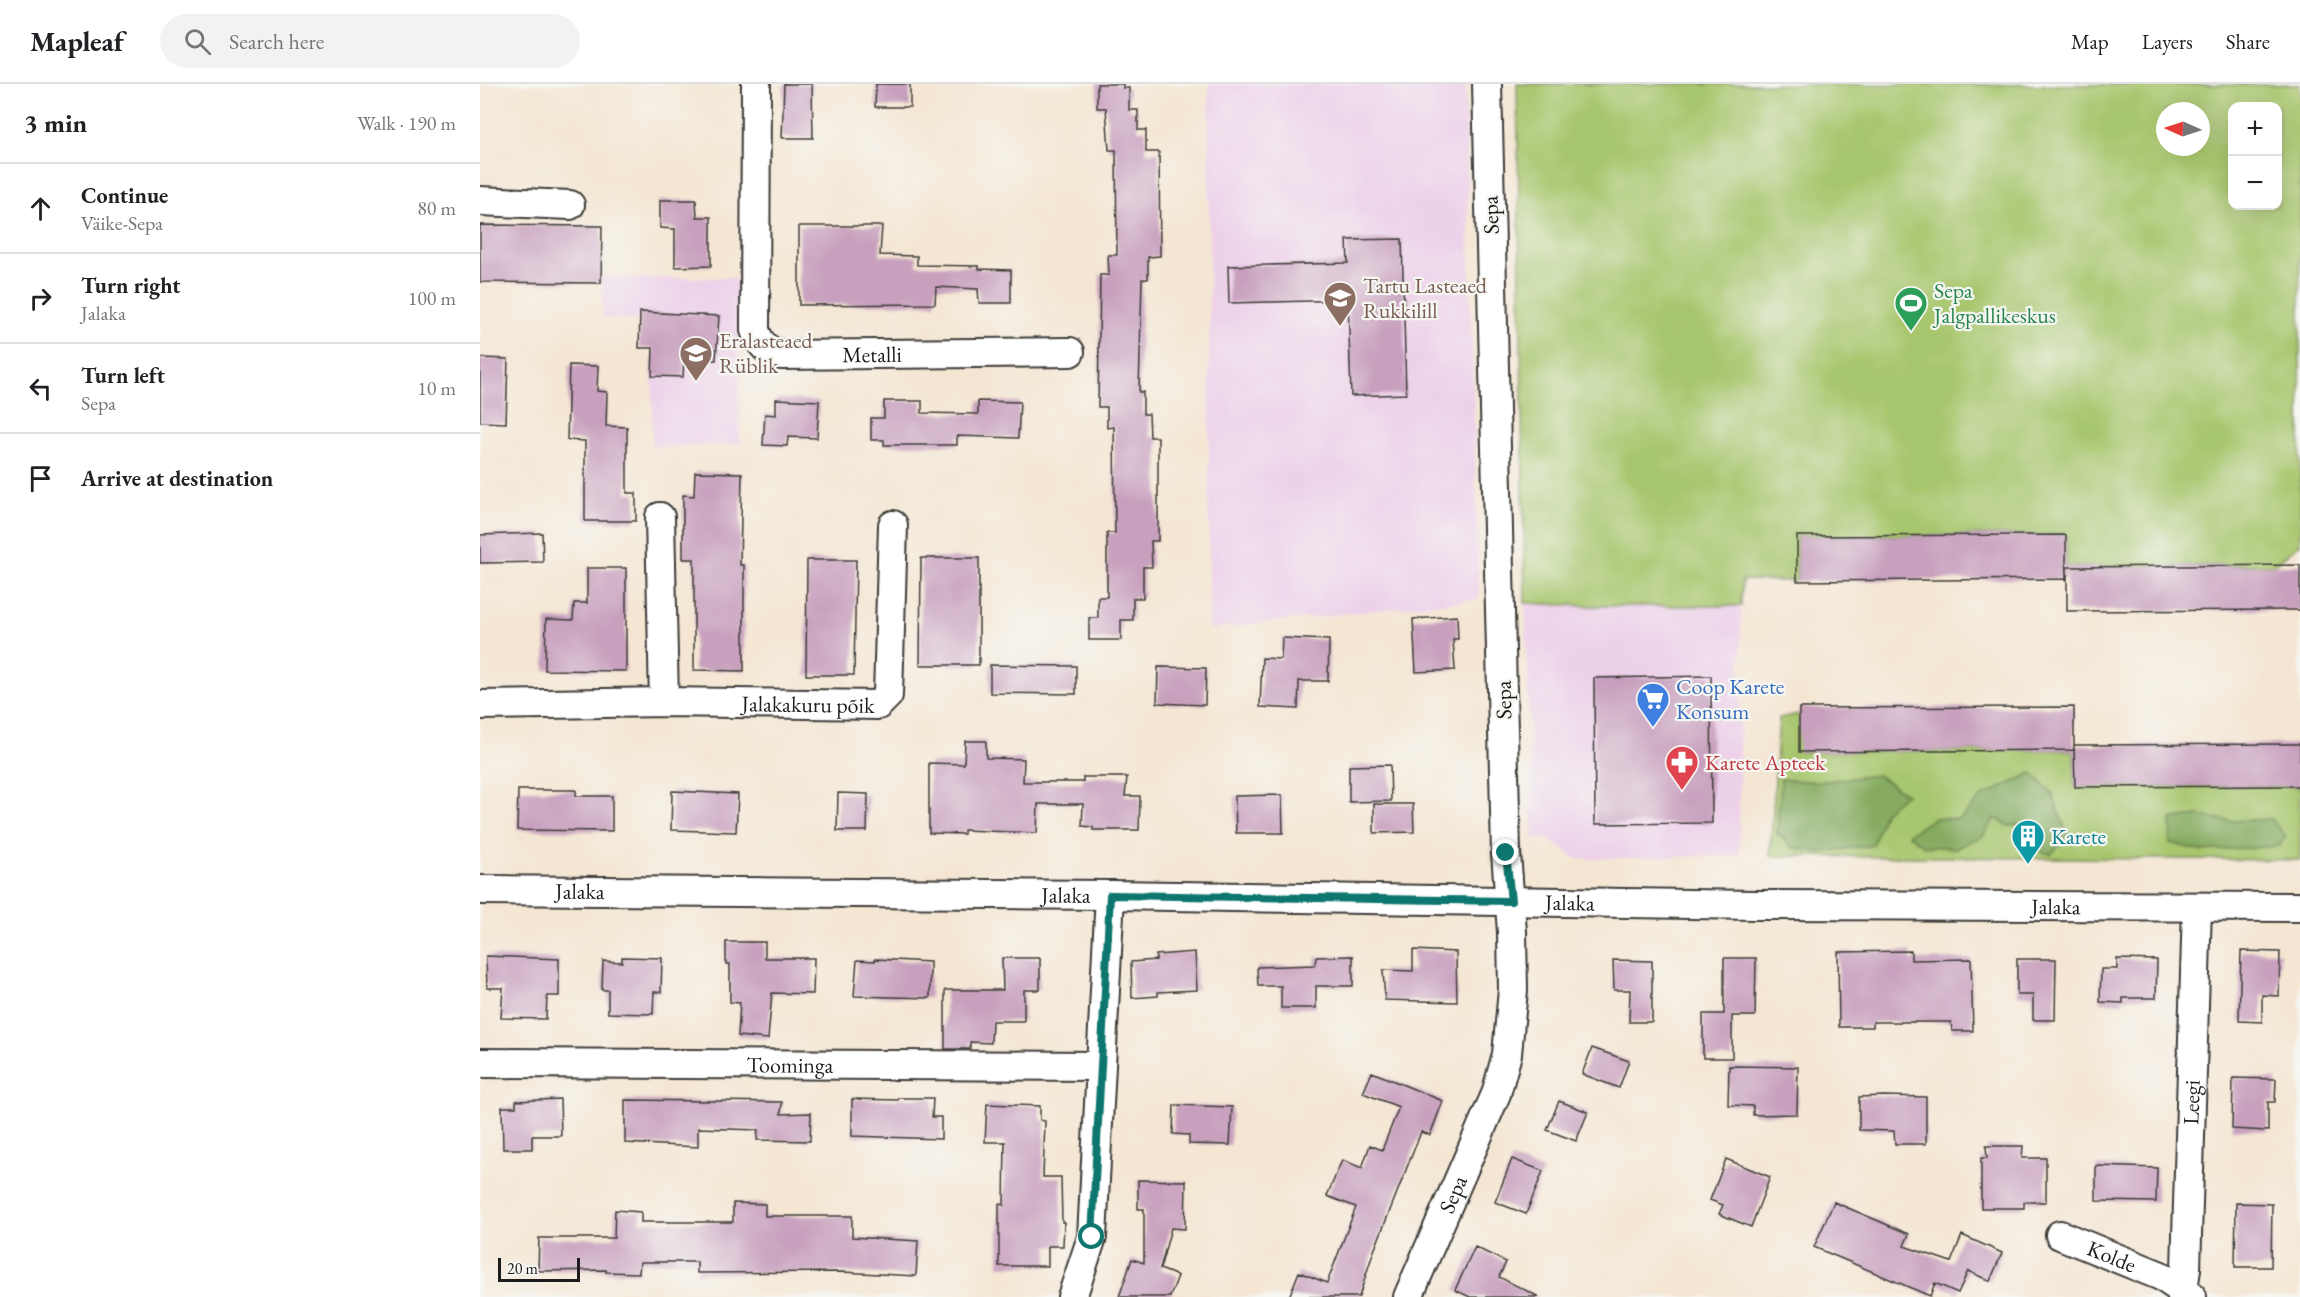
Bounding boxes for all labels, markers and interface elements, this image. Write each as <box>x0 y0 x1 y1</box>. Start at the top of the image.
search box <box>160 14 580 68</box>
text: Mapleaf <box>30 23 124 59</box>
icon: search <box>181 25 214 58</box>
text: Search here <box>229 27 324 56</box>
text: Map <box>2071 28 2109 55</box>
text: Layers <box>2142 28 2193 55</box>
text: Share <box>2226 28 2270 55</box>
north arrow <box>2156 102 2210 156</box>
map controls <box>2228 102 2282 210</box>
button: + <box>2228 102 2282 156</box>
text: 3 min <box>24 106 87 140</box>
text: Walk · 190 m <box>357 110 456 136</box>
button: − <box>2228 156 2282 210</box>
text: Continue <box>81 181 168 210</box>
icon: ahead <box>24 192 57 225</box>
text: 80 m <box>417 195 456 221</box>
street label: Sepa <box>1475 195 1506 235</box>
text: Väike-Sepa <box>81 210 163 236</box>
text: Turn right <box>81 271 180 300</box>
place label: Tartu Lasteaed Rukkilill <box>1363 271 1488 325</box>
place label: Sepa Jalgpallikeskus <box>1932 276 2056 330</box>
school or university icon: Tartu Lasteaed Rukkilill <box>1322 280 1358 327</box>
icon: right <box>24 282 57 315</box>
text: 100 m <box>408 285 456 311</box>
sports icon: Sepa Jalgpallikeskus <box>1893 285 1929 332</box>
text: Jalaka <box>81 300 126 326</box>
place label: Eralasteaed Rüblik <box>719 326 813 380</box>
school or university icon: Eralasteaed Rüblik <box>678 335 714 382</box>
street label: Metalli <box>842 340 902 369</box>
text: Turn left <box>81 361 165 390</box>
icon: left <box>24 372 57 405</box>
text: 10 m <box>417 375 456 401</box>
text: Sepa <box>81 390 116 416</box>
icon: arrive <box>24 462 57 495</box>
text: Arrive at destination <box>81 464 273 493</box>
place label: Coop Karete Konsum <box>1676 672 1785 726</box>
street label: Sepa <box>1489 680 1518 720</box>
supermarket icon: Coop Karete Konsum <box>1635 681 1671 728</box>
street label: Jalakakuru põik <box>739 689 875 720</box>
pharmacy icon: Karete Apteek <box>1664 744 1700 791</box>
place label: Karete Apteek <box>1705 748 1826 777</box>
building icon: Karete <box>2010 818 2046 865</box>
place label: Karete <box>2051 822 2107 851</box>
route end <box>1492 839 1518 865</box>
street label: Jalaka <box>553 877 605 906</box>
street label: Jalaka <box>1039 880 1091 910</box>
street label: Jalaka <box>1543 888 1595 918</box>
street label: Jalaka <box>2029 892 2081 921</box>
street label: Toominga <box>747 1050 834 1080</box>
street label: Leegi <box>2176 1080 2207 1125</box>
street label: Sepa <box>1432 1171 1474 1218</box>
route start <box>1078 1223 1104 1249</box>
street label: Kolde <box>2083 1234 2141 1280</box>
scale bar <box>498 1255 580 1282</box>
text: 20 m <box>507 1258 538 1279</box>

